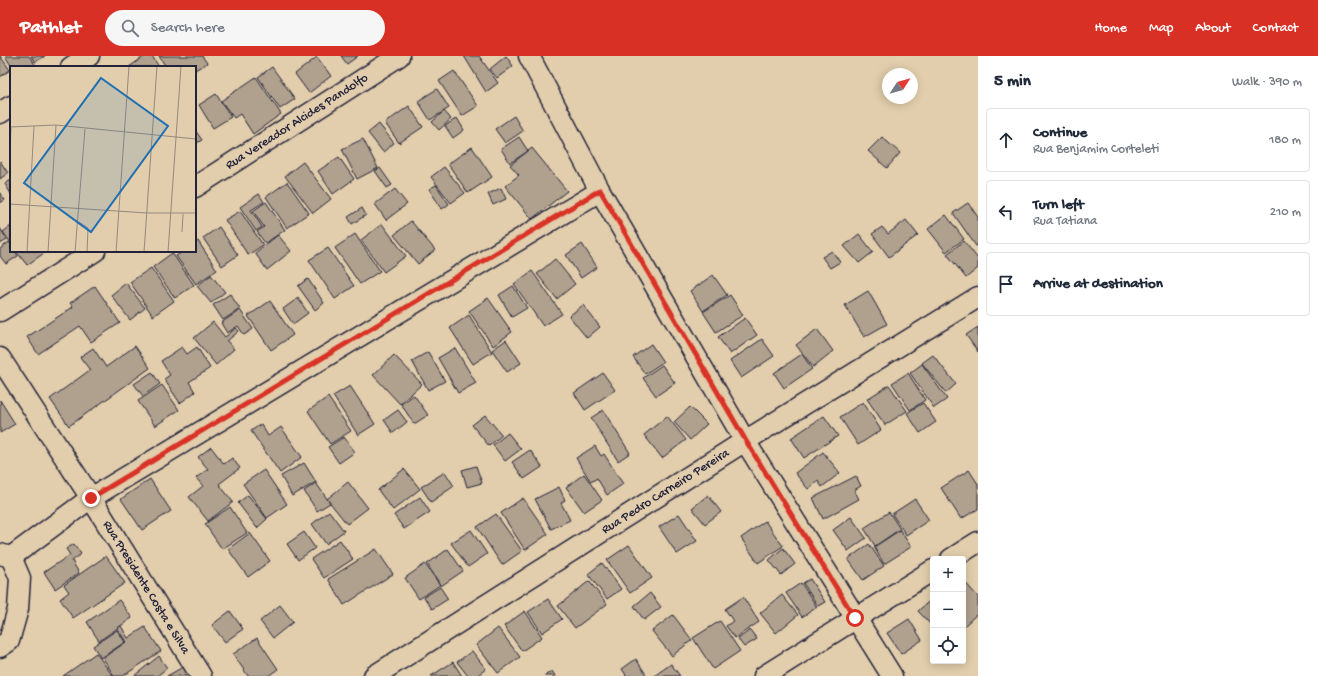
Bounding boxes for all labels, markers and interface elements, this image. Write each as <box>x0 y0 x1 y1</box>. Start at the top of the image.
search box <box>105 10 385 46</box>
text: Pathlet <box>20 17 81 40</box>
icon: search <box>119 17 141 39</box>
text: Search here <box>151 19 225 37</box>
text: Home <box>1095 20 1127 37</box>
text: Map <box>1149 20 1173 37</box>
text: About <box>1195 20 1231 37</box>
text: Contact <box>1253 20 1298 37</box>
inset map <box>10 66 196 252</box>
north arrow <box>882 68 918 104</box>
street label: Rua Vereador Alcides Pandolfo <box>223 70 371 173</box>
text: 5 min <box>994 72 1031 92</box>
text: Walk · 390 m <box>1232 75 1302 90</box>
text: Continue <box>1033 124 1087 142</box>
icon: ahead <box>995 129 1017 151</box>
text: 180 m <box>1269 133 1301 148</box>
text: Rua Benjamim Corteleti <box>1033 142 1159 157</box>
text: Turn left <box>1033 196 1084 214</box>
icon: left <box>995 201 1017 223</box>
text: 210 m <box>1270 205 1301 220</box>
text: Rua Tatiana <box>1033 214 1097 229</box>
icon: arrive <box>995 273 1017 295</box>
text: Arrive at destination <box>1033 275 1163 293</box>
street label: Rua Pedro Carneiro Pereira <box>599 445 733 537</box>
route end <box>82 489 100 507</box>
street label: Rua Presidente Costa e Silva <box>99 518 193 657</box>
map controls <box>930 556 966 664</box>
button: + <box>930 556 966 592</box>
button: − <box>930 592 966 628</box>
route start <box>846 609 864 627</box>
button: locate <box>930 628 966 664</box>

